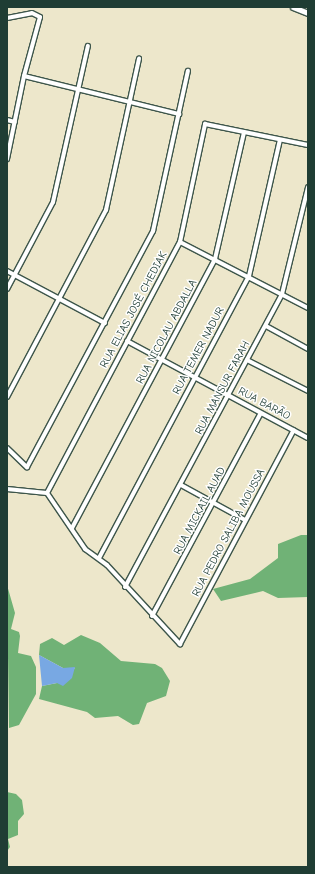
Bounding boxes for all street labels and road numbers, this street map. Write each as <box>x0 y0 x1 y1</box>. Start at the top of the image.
street label: RUA ELIAS JOSÉ CHEDIAK <box>98 250 170 370</box>
street label: RUA NICOLAU ABDALLA <box>134 278 200 386</box>
street label: RUA TEMER NADUR <box>170 305 228 397</box>
street label: RUA MANSUR FARAH <box>193 339 253 437</box>
street label: RUA BARÃO <box>236 385 292 423</box>
street label: RUA MICKAIL AUAD <box>171 465 229 557</box>
street label: RUA PEDRO SALIBA MOUSSA <box>190 467 268 599</box>

